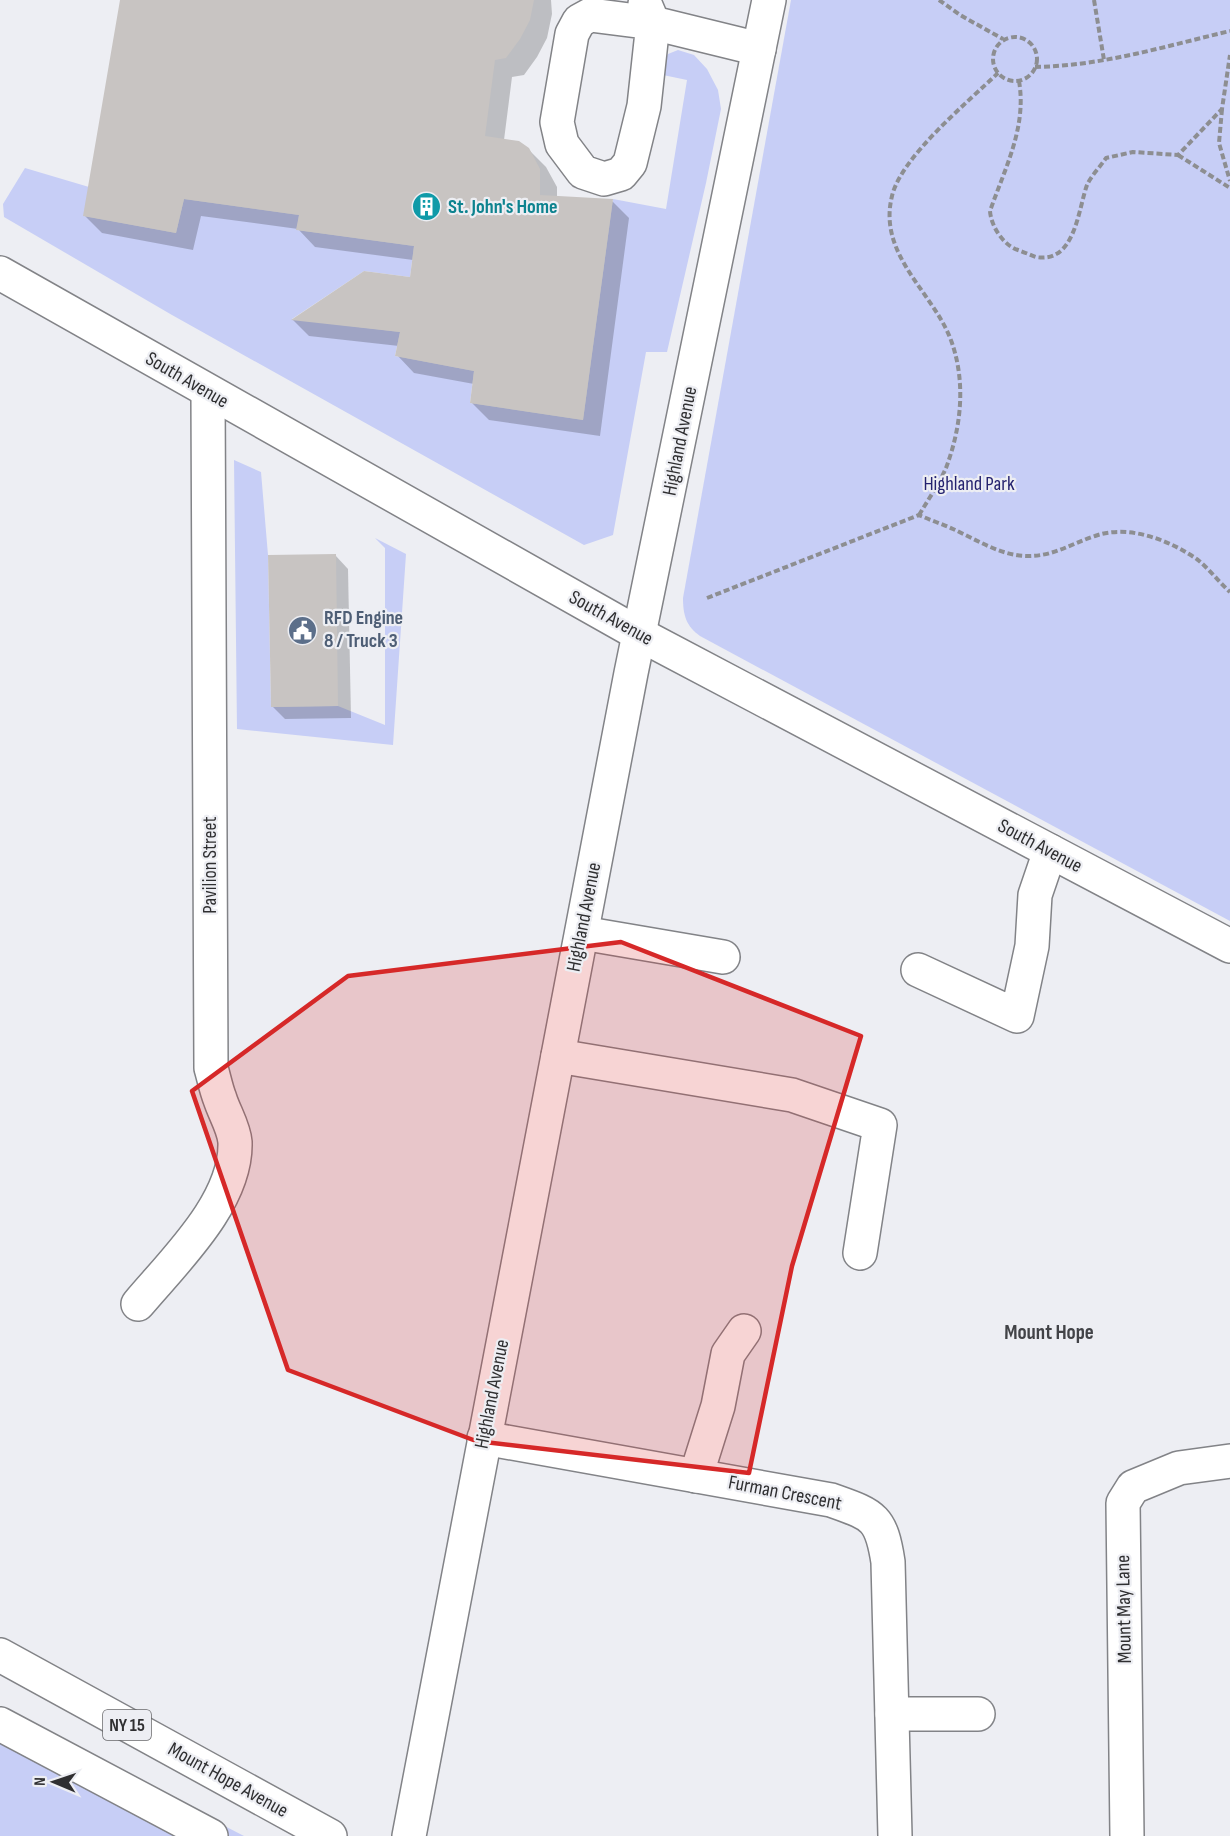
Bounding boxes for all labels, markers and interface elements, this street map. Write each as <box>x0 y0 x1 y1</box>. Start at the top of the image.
building icon: St. John's Home <box>411 191 443 223</box>
place label: St. John's Home <box>448 195 558 219</box>
street label: South Avenue <box>141 347 233 413</box>
street label: Highland Avenue <box>658 384 702 498</box>
park label: Highland Park <box>923 472 1015 496</box>
street label: South Avenue <box>565 585 657 651</box>
place label: RFD Engine 8 / Truck 3 <box>324 606 403 653</box>
public building icon: RFD Engine 8 / Truck 3 <box>287 614 319 646</box>
street label: South Avenue <box>994 814 1086 878</box>
street label: Pavilion Street <box>198 816 222 914</box>
street label: Highland Avenue <box>562 860 606 974</box>
district label: Mount Hope <box>1004 1320 1094 1345</box>
street label: Highland Avenue <box>470 1337 514 1451</box>
street label: Furman Crescent <box>726 1470 844 1516</box>
street label: Mount May Lane <box>1111 1555 1137 1663</box>
road number: NY 15 <box>103 1710 151 1740</box>
street label: Mount Hope Avenue <box>164 1737 292 1823</box>
north arrow <box>24 1752 84 1812</box>
text: N <box>31 1777 50 1786</box>

